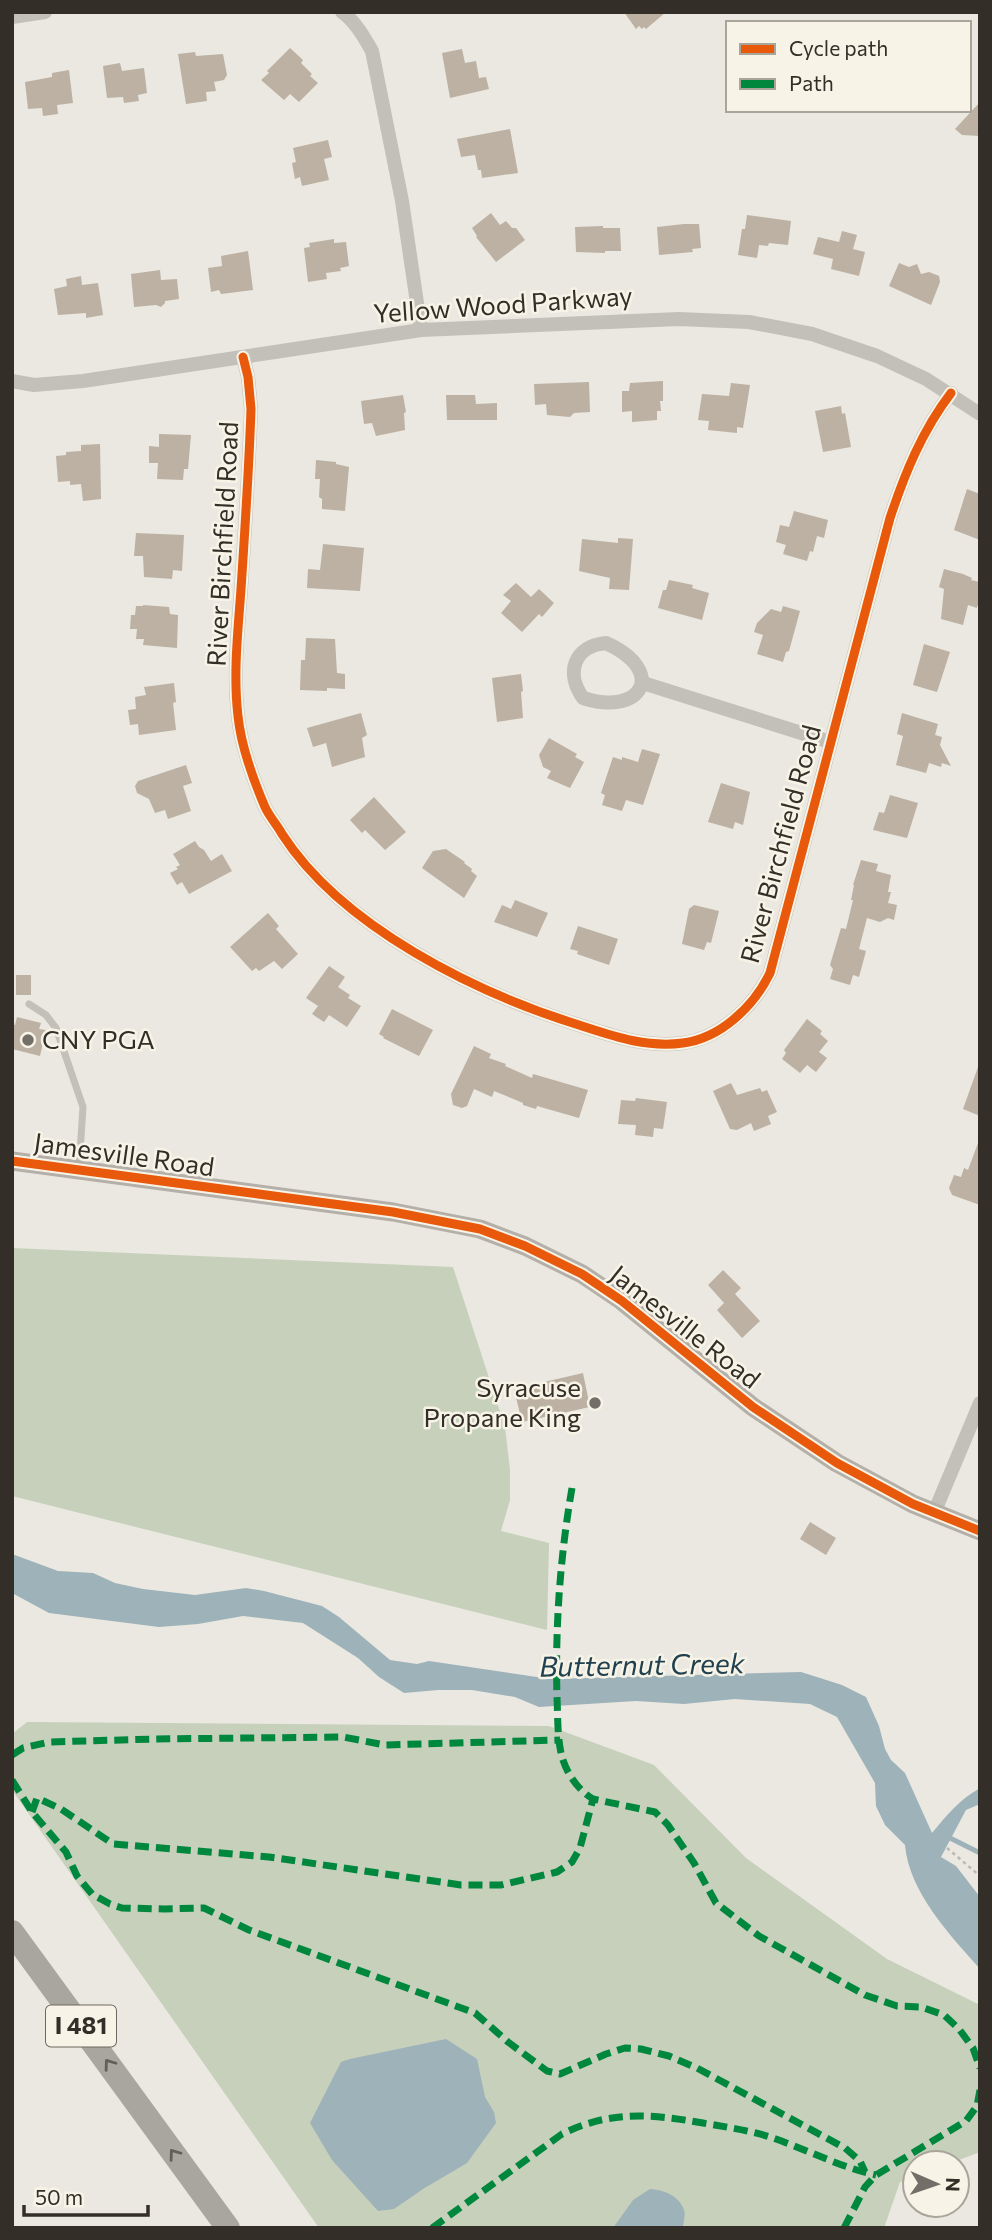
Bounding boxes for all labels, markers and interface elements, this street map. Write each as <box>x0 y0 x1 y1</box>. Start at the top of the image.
legend <box>726 21 971 112</box>
text: Cycle path <box>789 35 888 60</box>
text: Path <box>789 70 834 95</box>
street label: Yellow Wood Parkway <box>372 279 634 328</box>
street label: River Birchfield Road <box>200 421 243 667</box>
street label: River Birchfield Road <box>733 721 826 966</box>
place label: CNY PGA <box>42 1023 155 1054</box>
marker: CNY PGA <box>20 1032 36 1048</box>
street label: Jamesville Road <box>32 1126 216 1182</box>
street label: Jamesville Road <box>605 1258 767 1394</box>
place label: Syracuse Propane King <box>424 1371 581 1432</box>
marker: Syracuse Propane King <box>587 1395 603 1411</box>
water label: Butternut Creek <box>539 1645 746 1683</box>
road number: I 481 <box>46 2006 116 2047</box>
one-way arrow <box>104 2059 117 2072</box>
one-way arrow <box>170 2149 182 2162</box>
north arrow <box>901 2149 971 2219</box>
scale bar <box>24 2174 149 2218</box>
text: N <box>942 2177 965 2192</box>
text: 50 m <box>35 2184 83 2209</box>

